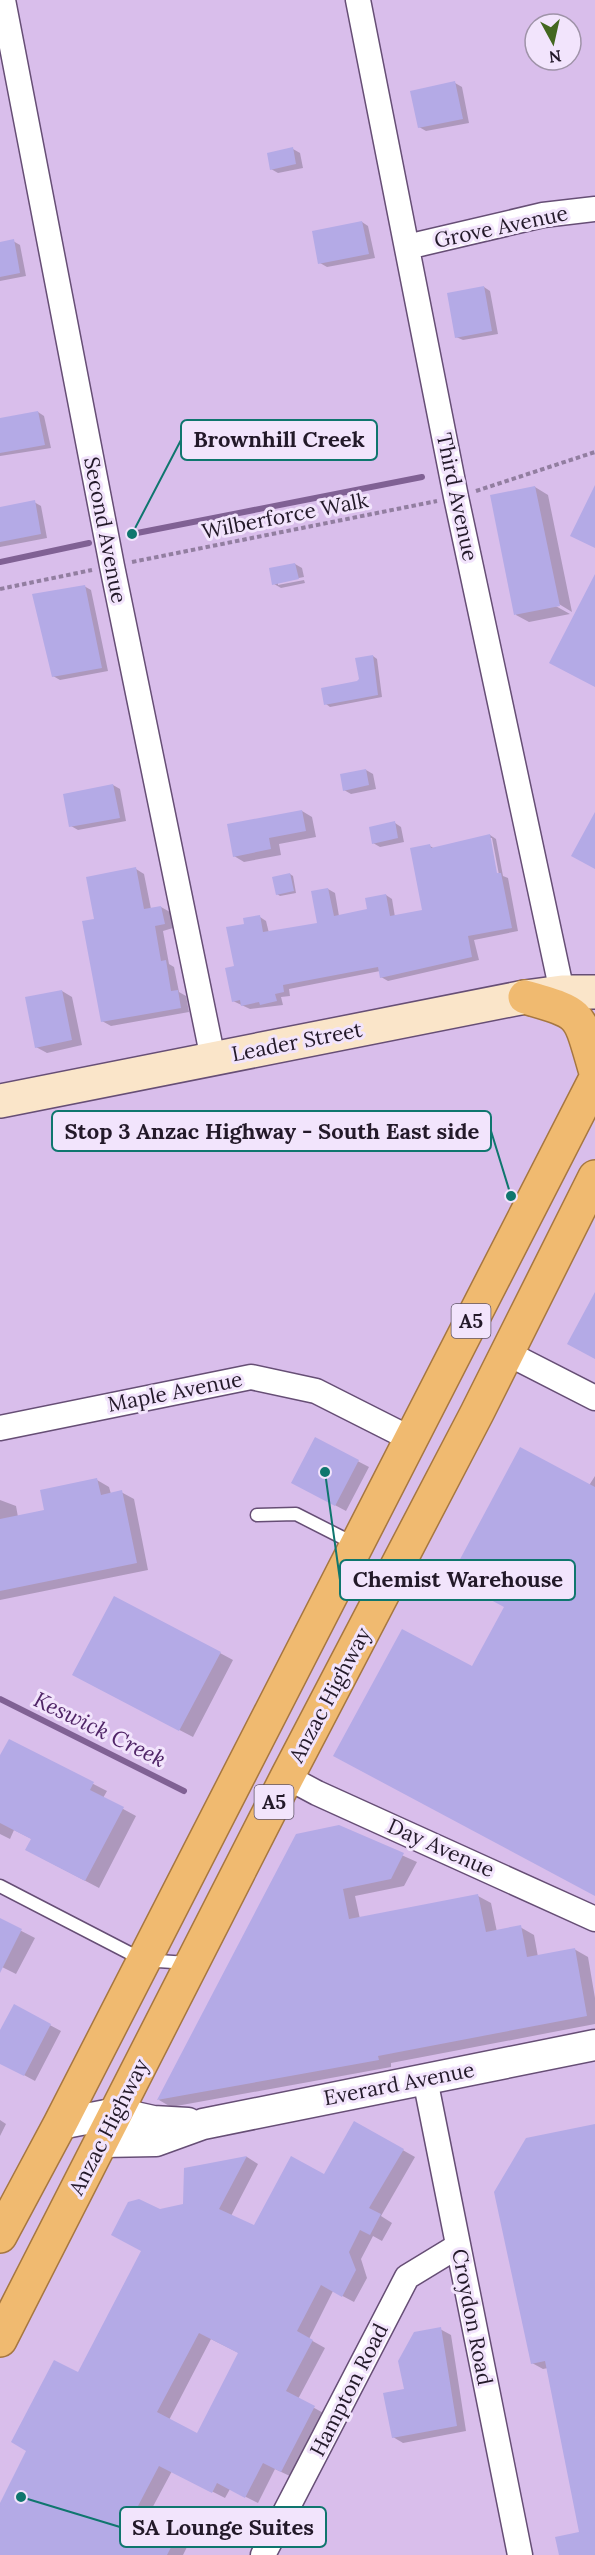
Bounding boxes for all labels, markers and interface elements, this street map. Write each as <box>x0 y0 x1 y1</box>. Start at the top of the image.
north arrow <box>523 12 583 72</box>
text: N <box>548 46 563 68</box>
street label: Grove Avenue <box>432 199 570 254</box>
callout: Brownhill Creek <box>181 420 377 460</box>
text: Brownhill Creek <box>193 425 365 453</box>
street label: Third Avenue <box>431 430 484 563</box>
street label: Second Avenue <box>78 454 133 605</box>
street label: Wilberforce Walk <box>199 486 371 545</box>
street label: Leader Street <box>229 1015 365 1067</box>
callout: Stop 3 Anzac Highway - South East side <box>52 1111 491 1151</box>
text: Stop 3 Anzac Highway - South East side <box>65 1117 480 1145</box>
road number: A5 <box>452 1304 490 1338</box>
street label: Maple Avenue <box>105 1365 244 1418</box>
callout: Chemist Warehouse <box>340 1560 575 1600</box>
text: Chemist Warehouse <box>353 1565 563 1593</box>
street label: Anzac Highway <box>282 1623 377 1768</box>
water label: Keswick Creek <box>29 1685 171 1773</box>
road number: A5 <box>254 1785 294 1819</box>
street label: Day Avenue <box>384 1812 499 1883</box>
street label: Anzac Highway <box>62 2054 154 2200</box>
street label: Everard Avenue <box>321 2056 476 2111</box>
street label: Croydon Road <box>446 2246 499 2387</box>
street label: Hampton Road <box>303 2319 394 2461</box>
callout: SA Lounge Suites <box>120 2507 326 2547</box>
text: SA Lounge Suites <box>132 2513 314 2541</box>

